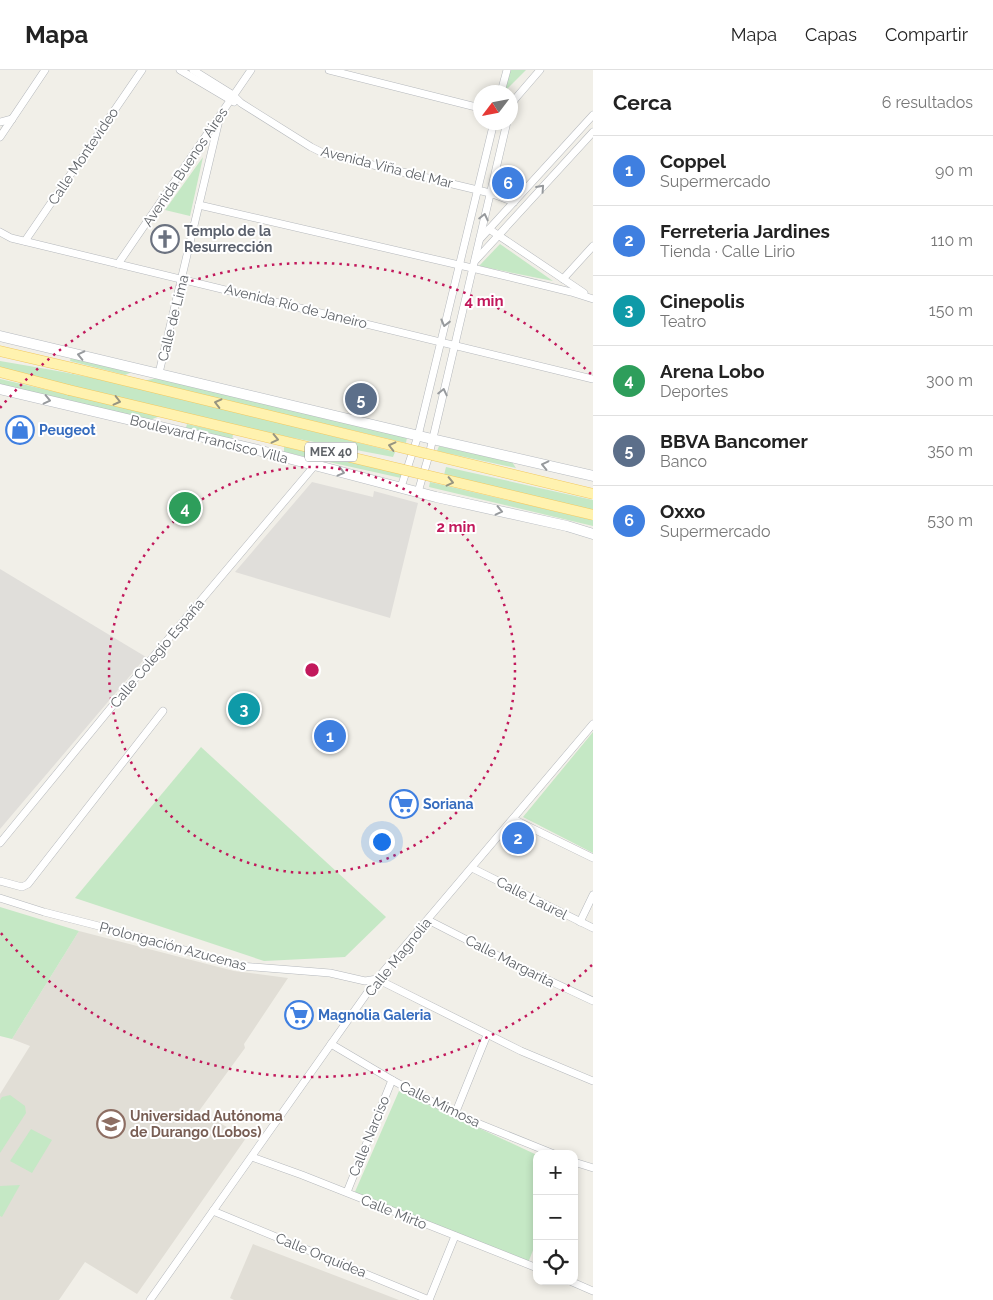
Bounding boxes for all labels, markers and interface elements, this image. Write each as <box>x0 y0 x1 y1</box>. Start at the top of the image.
text: Mapa <box>25 20 88 49</box>
text: Mapa <box>731 24 777 45</box>
text: Capas <box>805 24 857 45</box>
text: Compartir <box>885 24 968 45</box>
north arrow <box>473 85 518 130</box>
text: Cerca <box>613 90 672 115</box>
text: 6 resultados <box>882 93 973 112</box>
street label: Calle Montevideo <box>45 104 121 208</box>
street label: Avenida Buenos Aires <box>139 104 231 229</box>
street label: Avenida Viña del Mar <box>319 143 455 191</box>
text: Coppel <box>660 150 726 172</box>
text: 1 <box>625 161 633 180</box>
text: 90 m <box>935 161 973 180</box>
pin: 6 <box>492 164 524 202</box>
text: Supermercado <box>660 172 771 191</box>
one-way arrow <box>536 185 545 194</box>
one-way arrow <box>479 213 489 221</box>
text: Ferreteria Jardines <box>660 220 830 242</box>
place label: Templo de la Resurrección <box>184 223 272 255</box>
church icon: Templo de la Resurrección <box>150 224 180 254</box>
text: 2 <box>624 231 634 250</box>
text: 110 m <box>931 231 973 250</box>
text: Tienda · Calle Lirio <box>660 242 795 261</box>
street label: Calle de Lima <box>154 273 192 363</box>
street label: Avenida Río de Janeiro <box>223 281 369 331</box>
text: Cinepolis <box>660 290 745 312</box>
text: 4 min <box>464 292 504 310</box>
text: 3 <box>625 301 633 320</box>
text: 150 m <box>929 301 973 320</box>
text: Teatro <box>660 312 706 331</box>
one-way arrow <box>440 318 451 327</box>
one-way arrow <box>77 350 86 361</box>
text: Arena Lobo <box>660 360 764 382</box>
text: 4 <box>624 371 634 390</box>
text: 300 m <box>926 371 973 390</box>
pin: 5 <box>345 380 377 418</box>
text: Deportes <box>660 382 728 401</box>
one-way arrow <box>437 388 448 397</box>
one-way arrow <box>43 394 52 405</box>
one-way arrow <box>112 395 121 406</box>
one-way arrow <box>213 398 222 409</box>
street label: Boulevard Francisco Villa <box>128 412 290 466</box>
shop icon: Peugeot <box>5 415 35 445</box>
place label: Peugeot <box>39 422 96 438</box>
text: BBVA Bancomer <box>660 430 808 452</box>
one-way arrow <box>270 433 279 444</box>
one-way arrow <box>388 441 397 452</box>
text: 5 <box>625 441 633 460</box>
text: 350 m <box>927 441 973 460</box>
road number: MEX 40 <box>305 442 357 462</box>
text: Banco <box>660 452 707 471</box>
one-way arrow <box>541 460 550 471</box>
one-way arrow <box>337 466 346 477</box>
one-way arrow <box>445 476 454 487</box>
pin: 4 <box>169 489 201 527</box>
text: Oxxo <box>660 500 705 522</box>
one-way arrow <box>495 505 503 516</box>
text: 6 <box>624 511 634 530</box>
text: 530 m <box>927 511 973 530</box>
text: 2 min <box>437 518 475 536</box>
text: Supermercado <box>660 522 771 541</box>
street label: Calle Colegio España <box>107 595 207 711</box>
centre of rings <box>303 661 321 679</box>
pin: 3 <box>228 690 260 728</box>
pin: 1 <box>314 717 346 755</box>
supermarket icon: Soriana <box>389 789 419 819</box>
place label: Soriana <box>423 796 474 812</box>
pin: 2 <box>502 819 534 857</box>
your location <box>369 829 395 855</box>
street label: Calle Laurel <box>494 873 570 923</box>
street label: Calle Magnolia <box>362 915 434 999</box>
street label: Prolongación Azucenas <box>98 919 249 973</box>
street label: Calle Margarita <box>463 932 557 990</box>
supermarket icon: Magnolia Galeria <box>284 1000 314 1030</box>
place label: Magnolia Galeria <box>318 1007 431 1023</box>
street label: Calle Mimosa <box>397 1078 483 1130</box>
street label: Calle Narciso <box>346 1093 392 1179</box>
place label: Universidad Autónoma de Durango (Lobos) <box>130 1108 283 1140</box>
school or university icon: Universidad Autónoma de Durango (Lobos) <box>96 1109 126 1139</box>
map controls <box>533 1150 578 1285</box>
button: + <box>533 1150 578 1195</box>
street label: Calle Mirto <box>359 1192 429 1232</box>
button: − <box>533 1195 578 1240</box>
street label: Calle Orquídea <box>273 1230 369 1280</box>
button: locate <box>533 1240 578 1285</box>

